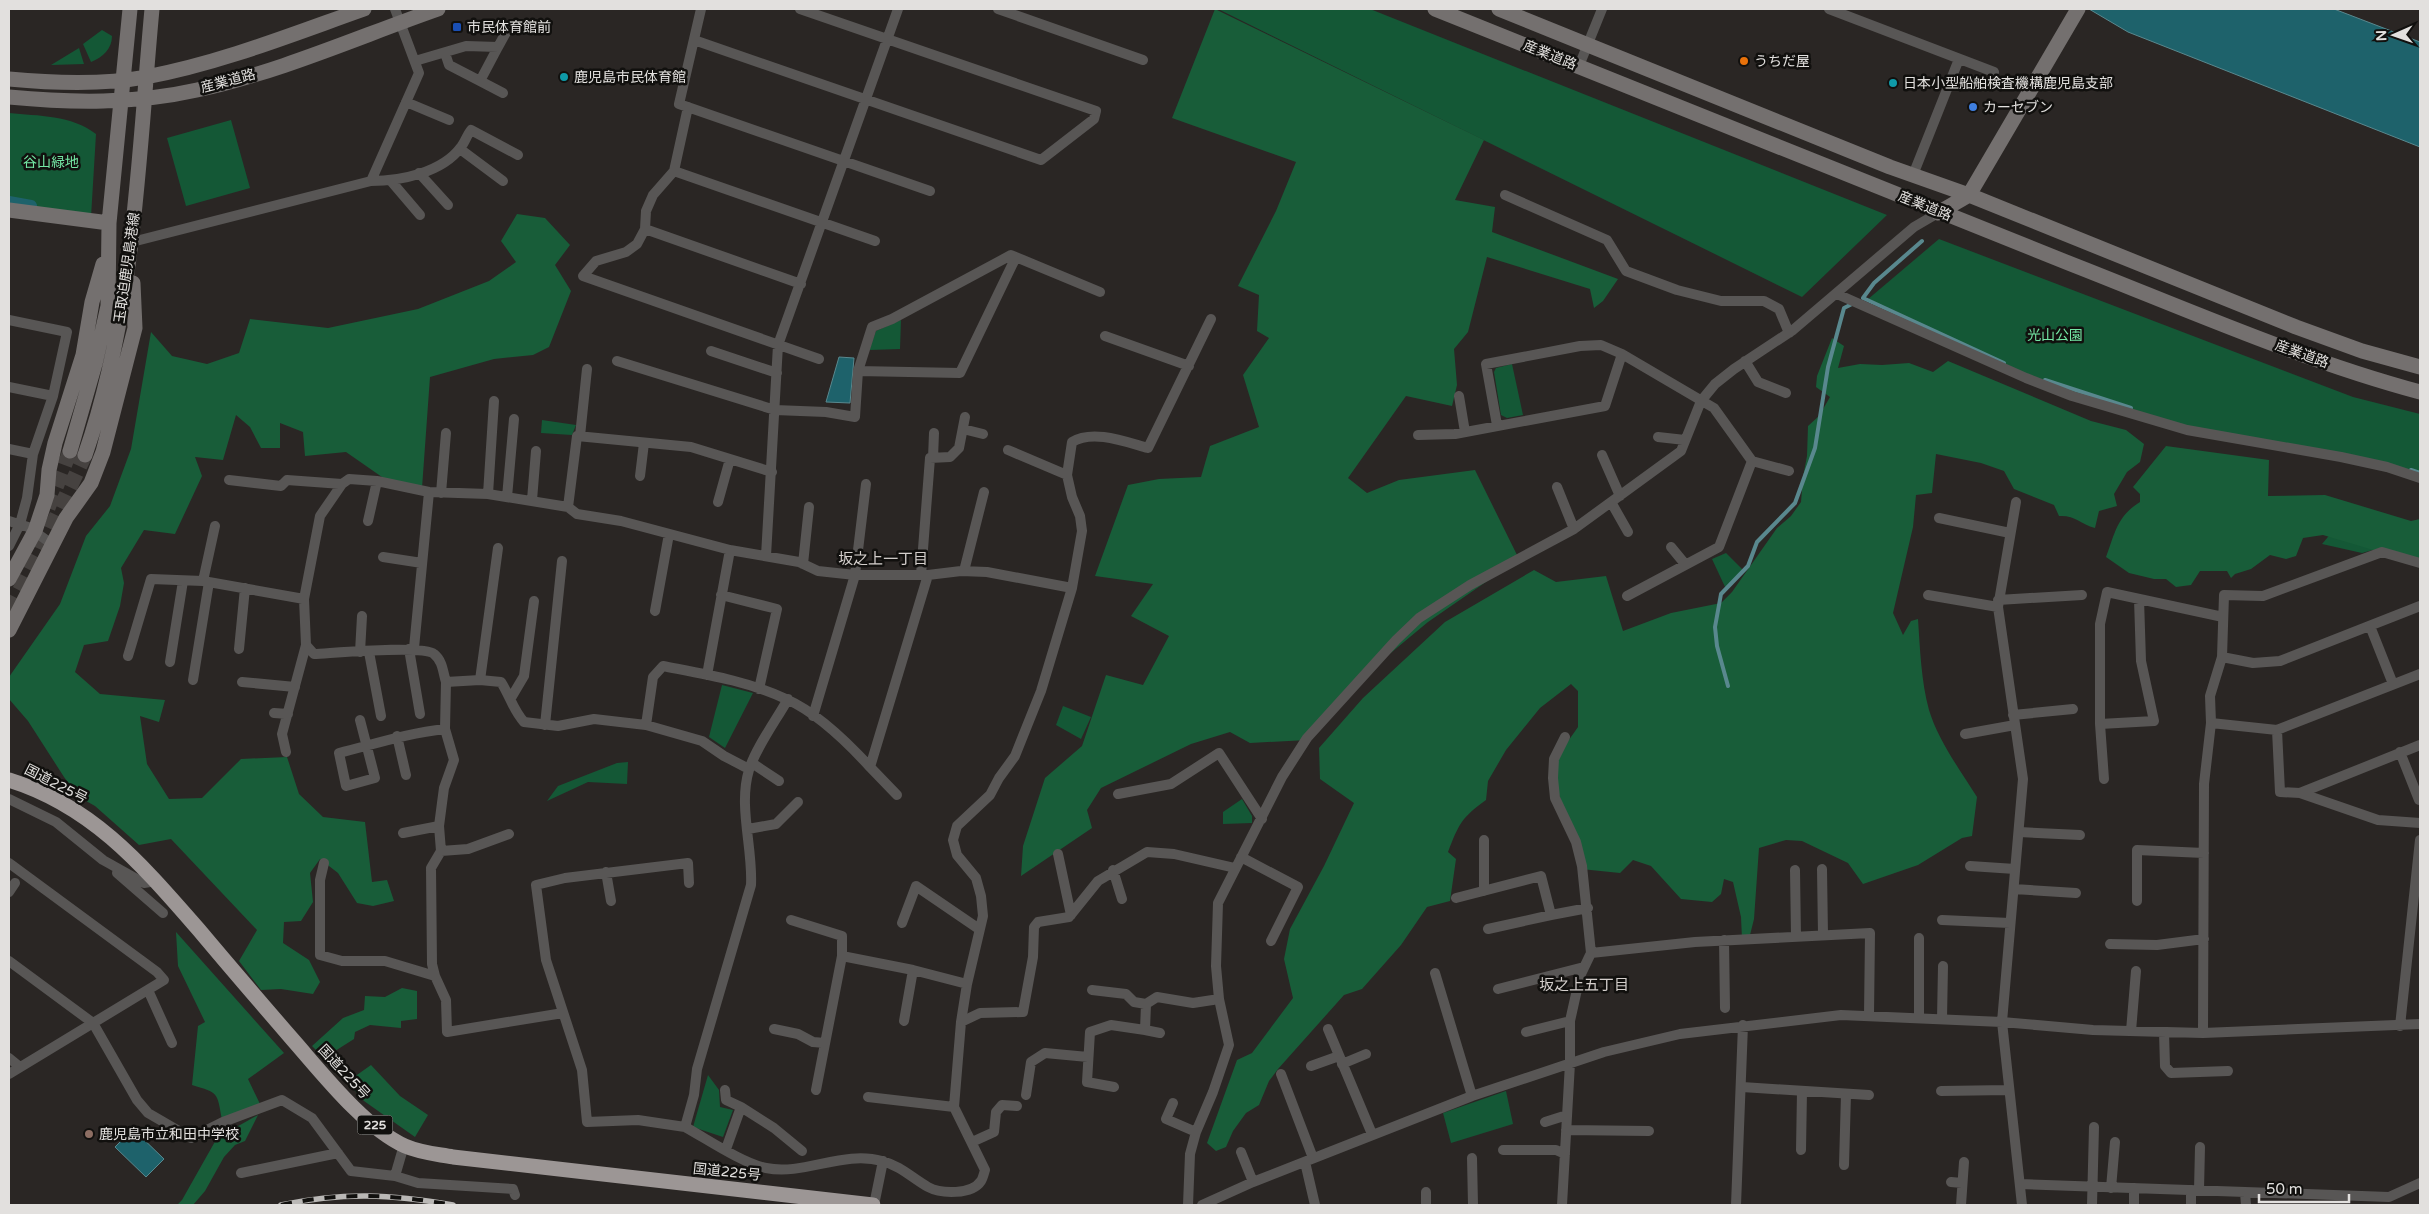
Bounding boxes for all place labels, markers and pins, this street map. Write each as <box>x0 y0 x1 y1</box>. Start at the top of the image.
place label: 市民体育館前 <box>467 19 551 36</box>
marker: 市民体育館前 <box>451 21 463 33</box>
place label: うちだ屋 <box>1754 53 1810 70</box>
marker: うちだ屋 <box>1738 55 1750 67</box>
place label: 鹿児島市民体育館 <box>574 69 686 86</box>
marker: 鹿児島市民体育館 <box>558 71 570 83</box>
place label: 日本小型船舶検査機構鹿児島支部 <box>1903 75 2113 92</box>
marker: 日本小型船舶検査機構鹿児島支部 <box>1887 77 1899 89</box>
place label: カーセブン <box>1983 99 2053 116</box>
marker: カーセブン <box>1967 101 1979 113</box>
place label: 鹿児島市立和田中学校 <box>99 1126 239 1143</box>
marker: 鹿児島市立和田中学校 <box>83 1128 95 1140</box>

